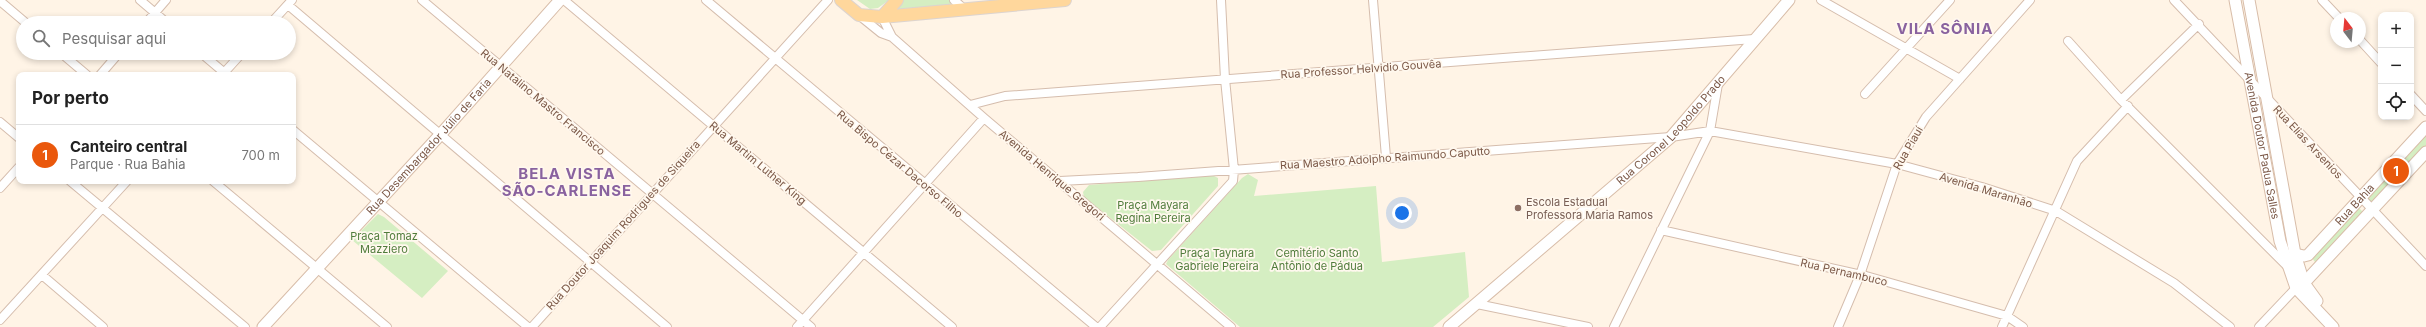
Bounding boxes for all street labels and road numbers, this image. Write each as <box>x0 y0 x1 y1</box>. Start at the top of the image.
street label: Rua Natalino Mastro Francisco <box>478 46 608 159</box>
street label: Rua Professor Helvidio Gouvêa <box>1280 56 1442 82</box>
street label: Avenida Doutor Padua Salles <box>2242 71 2283 220</box>
street label: Rua Coronel Leopoldo Prado <box>1613 72 1728 188</box>
street label: Rua Desembargador Júlio de Faria <box>363 75 494 218</box>
street label: Rua Elias Arsenios <box>2270 102 2346 182</box>
street label: Rua Bispo Cézar Dacorso Filho <box>834 107 966 221</box>
street label: Rua Martim Luther King <box>707 118 809 208</box>
street label: Rua Piauí <box>1890 123 1926 172</box>
street label: Avenida Henrique Gregori <box>996 127 1108 223</box>
street label: Rua Doutor Joaquim Rodrigues de Siqueira <box>543 137 703 313</box>
street label: Rua Maestro Adolpho Raimundo Caputto <box>1279 144 1491 172</box>
street label: Avenida Maranhão <box>1938 169 2035 211</box>
street label: Rua Bahia <box>2332 181 2377 228</box>
street label: Rua Pernambuco <box>1799 255 1889 289</box>

